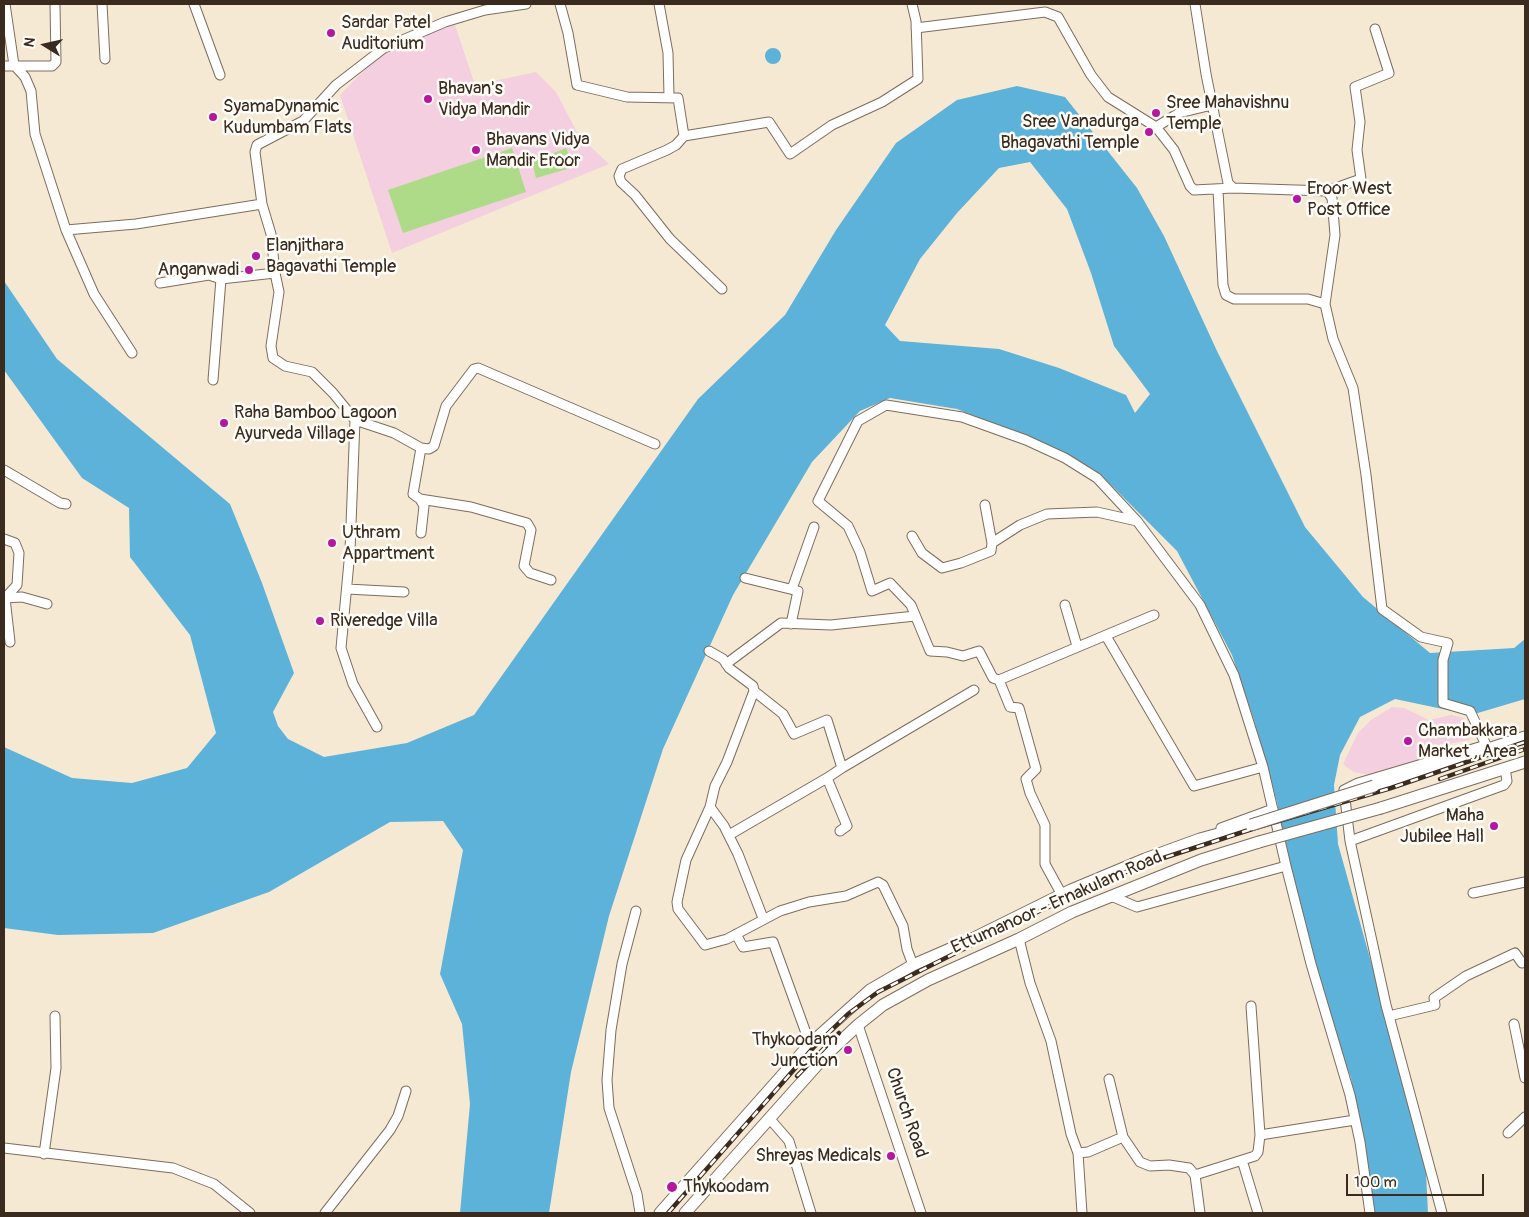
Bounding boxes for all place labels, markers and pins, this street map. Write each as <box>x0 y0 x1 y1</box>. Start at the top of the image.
place label: Sardar Patel Auditorium <box>341 12 431 54</box>
marker: Sardar Patel Auditorium <box>325 27 337 39</box>
place label: Bhavan's Vidya Mandir <box>438 78 530 120</box>
place label: Sree Mahavishnu Temple <box>1166 92 1289 134</box>
marker: Bhavan's Vidya Mandir <box>422 93 434 105</box>
place label: SyamaDynamic Kudumbam Flats <box>223 96 352 138</box>
marker: Sree Mahavishnu Temple <box>1150 107 1162 119</box>
marker: SyamaDynamic Kudumbam Flats <box>207 111 219 123</box>
place label: Sree Vanadurga Bhagavathi Temple <box>1000 111 1139 154</box>
marker: Sree Vanadurga Bhagavathi Temple <box>1143 126 1155 138</box>
place label: Bhavans Vidya Mandir Eroor <box>486 129 590 172</box>
marker: Bhavans Vidya Mandir Eroor <box>470 144 482 156</box>
place label: Eroor West Post Office <box>1307 178 1392 220</box>
marker: Eroor West Post Office <box>1291 193 1303 205</box>
place label: Elanjithara Bagavathi Temple <box>266 235 396 278</box>
marker: Elanjithara Bagavathi Temple <box>250 250 262 262</box>
place label: Anganwadi <box>158 259 239 281</box>
marker: Anganwadi <box>243 264 255 276</box>
place label: Raha Bamboo Lagoon Ayurveda Village <box>234 402 397 444</box>
marker: Raha Bamboo Lagoon Ayurveda Village <box>218 417 230 429</box>
place label: Uthram Appartment <box>342 522 434 564</box>
marker: Uthram Appartment <box>326 537 338 549</box>
place label: Riveredge Villa <box>330 610 438 632</box>
marker: Riveredge Villa <box>314 615 326 627</box>
place label: Chambakkara Market , Area <box>1418 720 1517 762</box>
marker: Chambakkara Market , Area <box>1402 735 1414 747</box>
place label: Maha Jubilee Hall <box>1400 805 1484 848</box>
marker: Maha Jubilee Hall <box>1488 820 1500 832</box>
place label: Thykoodam Junction <box>752 1029 838 1072</box>
marker: Thykoodam Junction <box>842 1044 854 1056</box>
place label: Shreyas Medicals <box>755 1145 881 1167</box>
marker: Shreyas Medicals <box>885 1150 897 1162</box>
place label: Thykoodam <box>683 1176 769 1198</box>
marker: Thykoodam <box>665 1180 679 1194</box>

